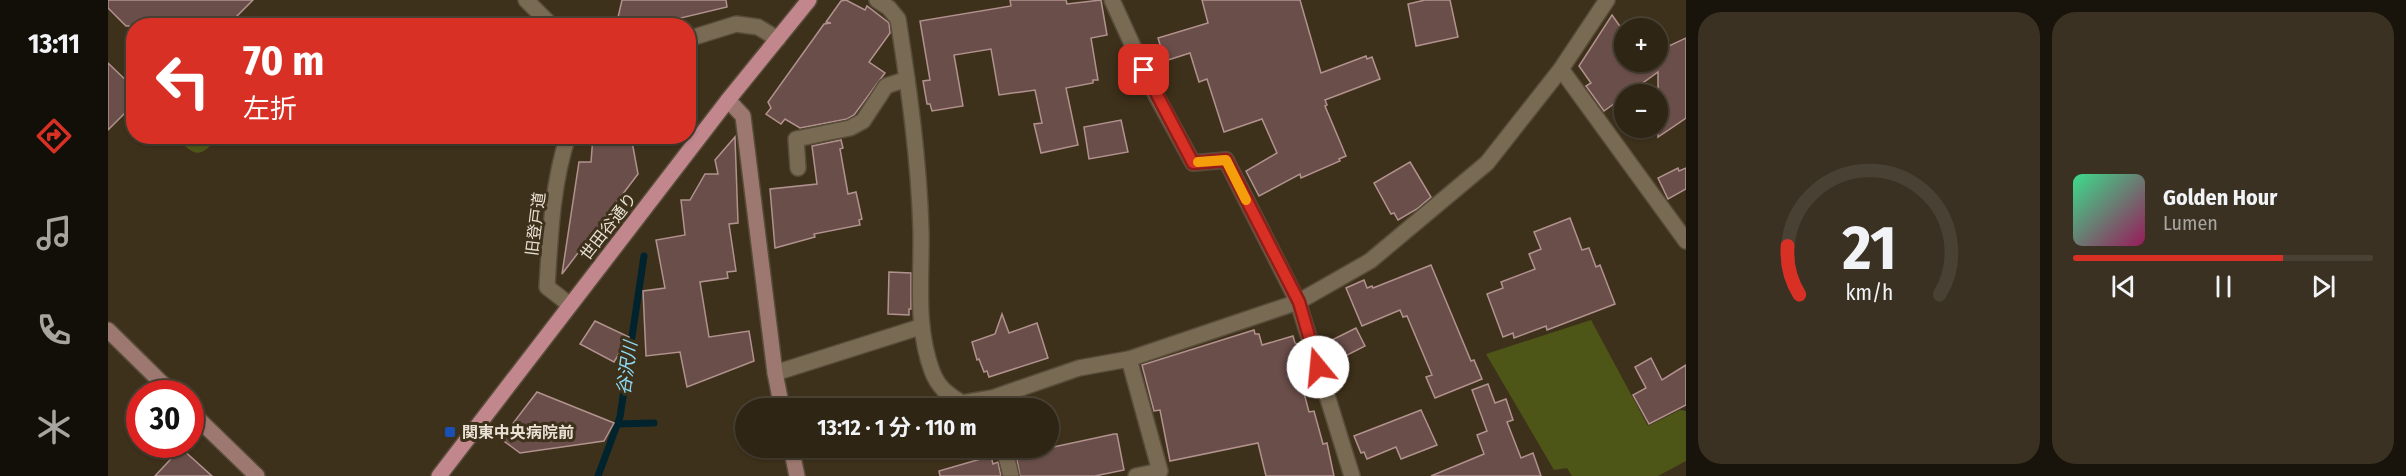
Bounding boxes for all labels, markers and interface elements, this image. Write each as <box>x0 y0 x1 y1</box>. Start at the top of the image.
map controls <box>1614 18 1668 138</box>
button: + <box>1614 18 1668 72</box>
text: 13:11 <box>28 28 80 60</box>
text: 70 m <box>243 36 324 86</box>
icon: left <box>144 42 222 120</box>
pin <box>1118 44 1169 95</box>
icon: arrive <box>1127 53 1160 86</box>
button: − <box>1614 84 1668 138</box>
text: 左折 <box>243 93 297 125</box>
icon: directions <box>33 115 75 157</box>
text: Golden Hour <box>2163 184 2277 211</box>
street label: 世田谷通り <box>576 189 641 264</box>
street label: 旧登戸道 <box>522 191 549 257</box>
text: 21 <box>1841 211 1896 286</box>
text: Lumen <box>2163 211 2218 235</box>
icon: music <box>33 212 75 254</box>
icon: previous <box>2107 270 2140 303</box>
icon: pause <box>2207 270 2240 303</box>
icon: next <box>2307 270 2340 303</box>
text: km/h <box>1845 280 1893 306</box>
icon: phone <box>33 309 75 351</box>
position arrow <box>1286 335 1350 399</box>
water label: 谷沢川 <box>612 338 642 396</box>
speed limit sign: 30 <box>126 380 204 458</box>
icon: climate <box>33 406 75 448</box>
text: 13:12 · 1 分 · 110 m <box>817 414 977 441</box>
place label: 関東中央病院前 <box>462 423 574 442</box>
marker: 関東中央病院前 <box>443 425 457 439</box>

